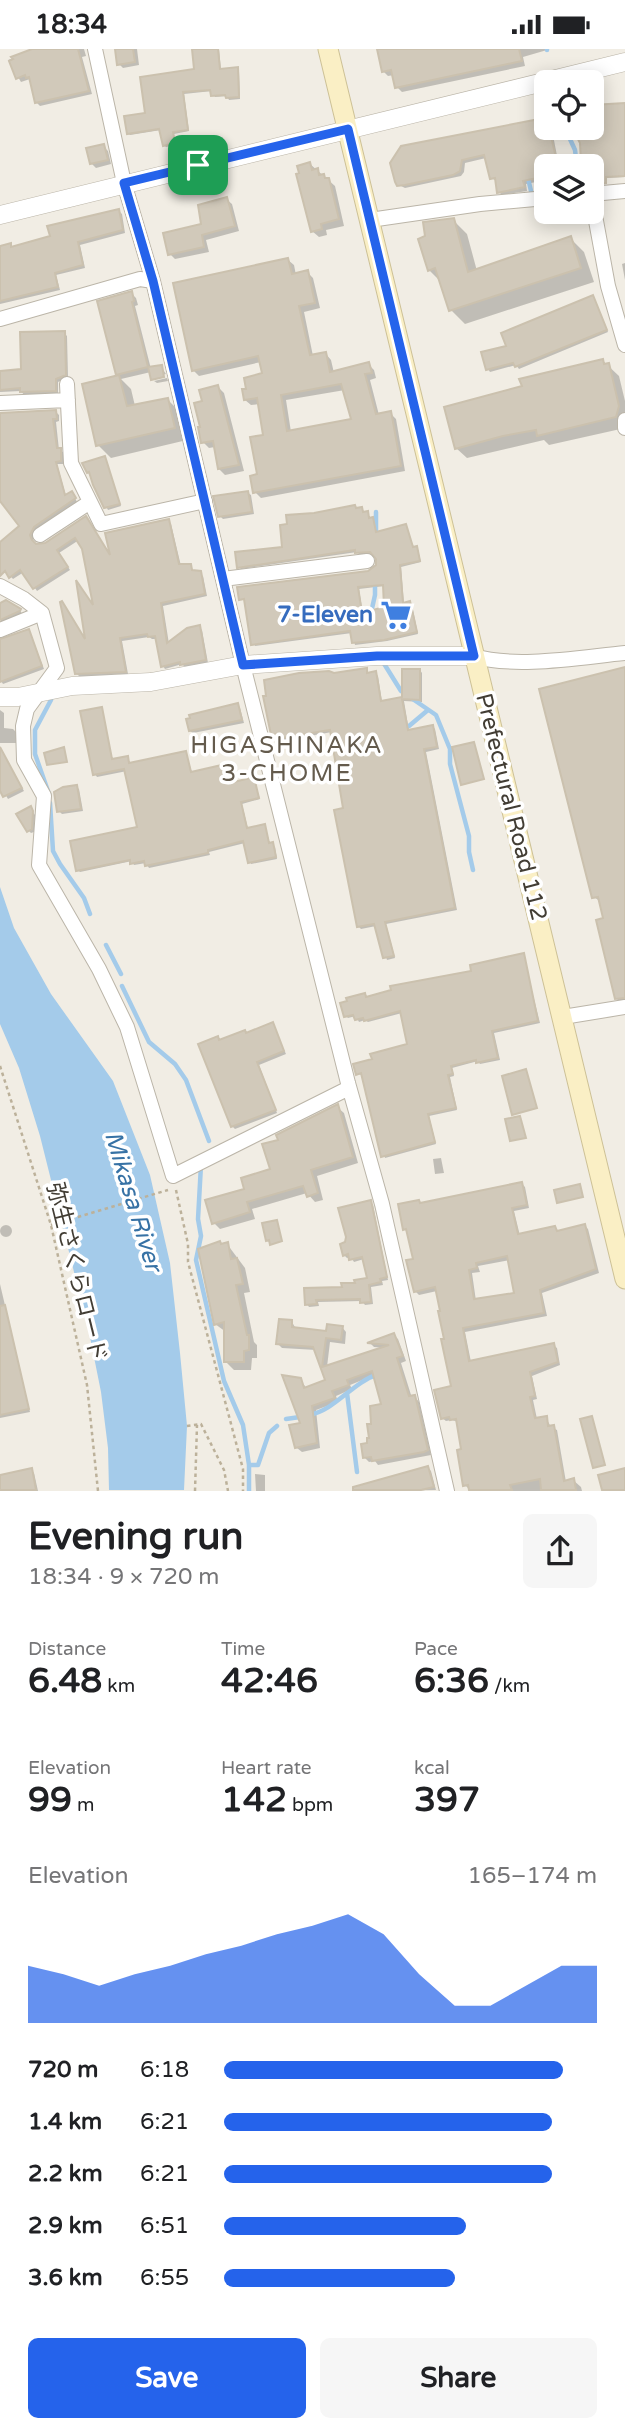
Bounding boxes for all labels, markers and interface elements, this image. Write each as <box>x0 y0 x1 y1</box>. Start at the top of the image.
text: 18:34 <box>35 9 107 40</box>
map controls <box>534 70 604 224</box>
button: locate <box>534 70 604 140</box>
pin <box>168 135 228 195</box>
icon: arrive <box>179 146 217 184</box>
button: layers <box>534 154 604 224</box>
supermarket icon: 7-Eleven <box>379 598 413 632</box>
place label: 7-Eleven <box>277 601 373 629</box>
street label: Prefectural Road 112 <box>469 690 553 924</box>
district label: HIGASHINAKA 3-CHOME <box>190 731 384 788</box>
water label: Mikasa River <box>98 1127 169 1277</box>
street label: 弥生さくらロード <box>40 1179 112 1365</box>
text: Evening run <box>28 1514 243 1560</box>
button: share <box>523 1514 597 1588</box>
text: 18:34 · 9 × 720 m <box>28 1563 219 1591</box>
text: Distance <box>28 1638 106 1660</box>
text: Time <box>221 1638 265 1660</box>
text: Pace <box>414 1638 458 1660</box>
text: 6.48 <box>28 1660 102 1702</box>
text: 42:46 <box>221 1660 318 1702</box>
text: 6:36 <box>414 1660 489 1702</box>
text: km <box>102 1675 135 1697</box>
text: /km <box>489 1675 530 1697</box>
text: Elevation <box>28 1757 111 1779</box>
text: Heart rate <box>221 1757 312 1779</box>
text: kcal <box>414 1757 450 1779</box>
text: 99 <box>28 1779 72 1821</box>
text: 142 <box>221 1779 287 1821</box>
text: 397 <box>414 1779 480 1821</box>
text: m <box>72 1794 94 1816</box>
text: bpm <box>287 1794 333 1816</box>
text: Elevation <box>28 1862 129 1890</box>
text: 165–174 m <box>468 1862 597 1890</box>
text: 720 m <box>28 2056 98 2084</box>
text: 6:18 <box>140 2056 189 2084</box>
text: 1.4 km <box>28 2108 102 2136</box>
text: 6:21 <box>140 2108 189 2136</box>
text: 2.2 km <box>28 2160 103 2188</box>
text: 6:21 <box>140 2160 189 2188</box>
text: 2.9 km <box>28 2212 103 2240</box>
text: 6:51 <box>140 2212 189 2240</box>
text: 3.6 km <box>28 2264 103 2292</box>
text: 6:55 <box>140 2264 189 2292</box>
button: Save <box>28 2338 306 2418</box>
button: Share <box>320 2338 597 2418</box>

